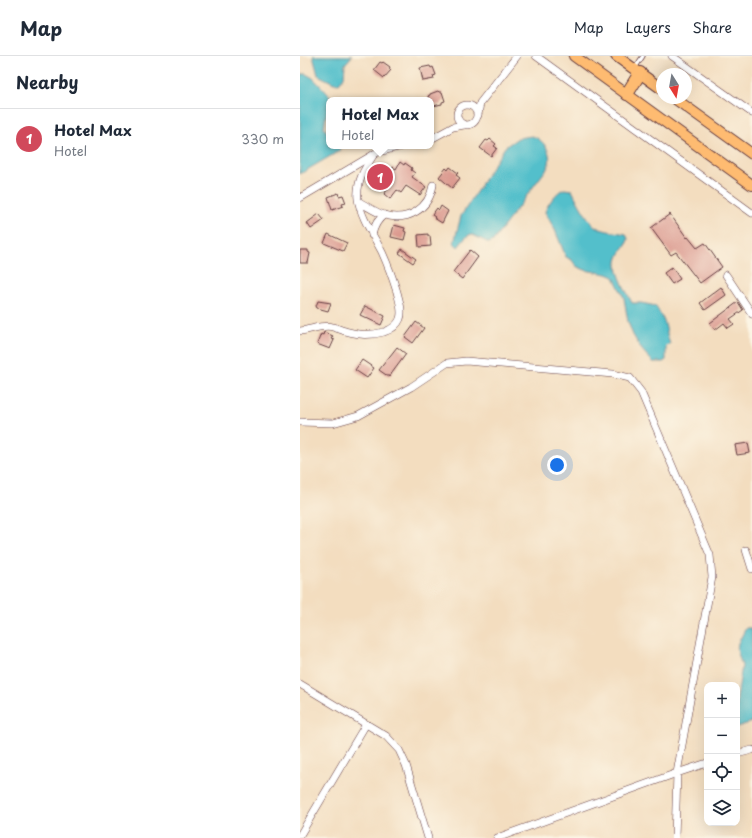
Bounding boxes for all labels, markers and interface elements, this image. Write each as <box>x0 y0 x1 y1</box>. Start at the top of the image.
text: Map <box>20 14 62 42</box>
text: Map <box>574 17 604 38</box>
text: Layers <box>626 17 671 38</box>
text: Share <box>693 17 732 38</box>
north arrow <box>656 68 692 104</box>
text: Nearby <box>16 69 78 95</box>
popup <box>326 97 434 149</box>
text: Hotel Max <box>341 102 419 125</box>
text: Hotel Max <box>54 118 132 141</box>
text: Hotel <box>341 125 374 144</box>
text: 1 <box>26 129 32 148</box>
text: 330 m <box>241 129 284 148</box>
text: Hotel <box>54 141 87 160</box>
pin: 1 <box>367 162 393 192</box>
your location <box>547 455 567 475</box>
map controls <box>704 682 740 826</box>
button: + <box>704 682 740 718</box>
button: − <box>704 718 740 754</box>
button: locate <box>704 754 740 790</box>
button: layers <box>704 790 740 826</box>

